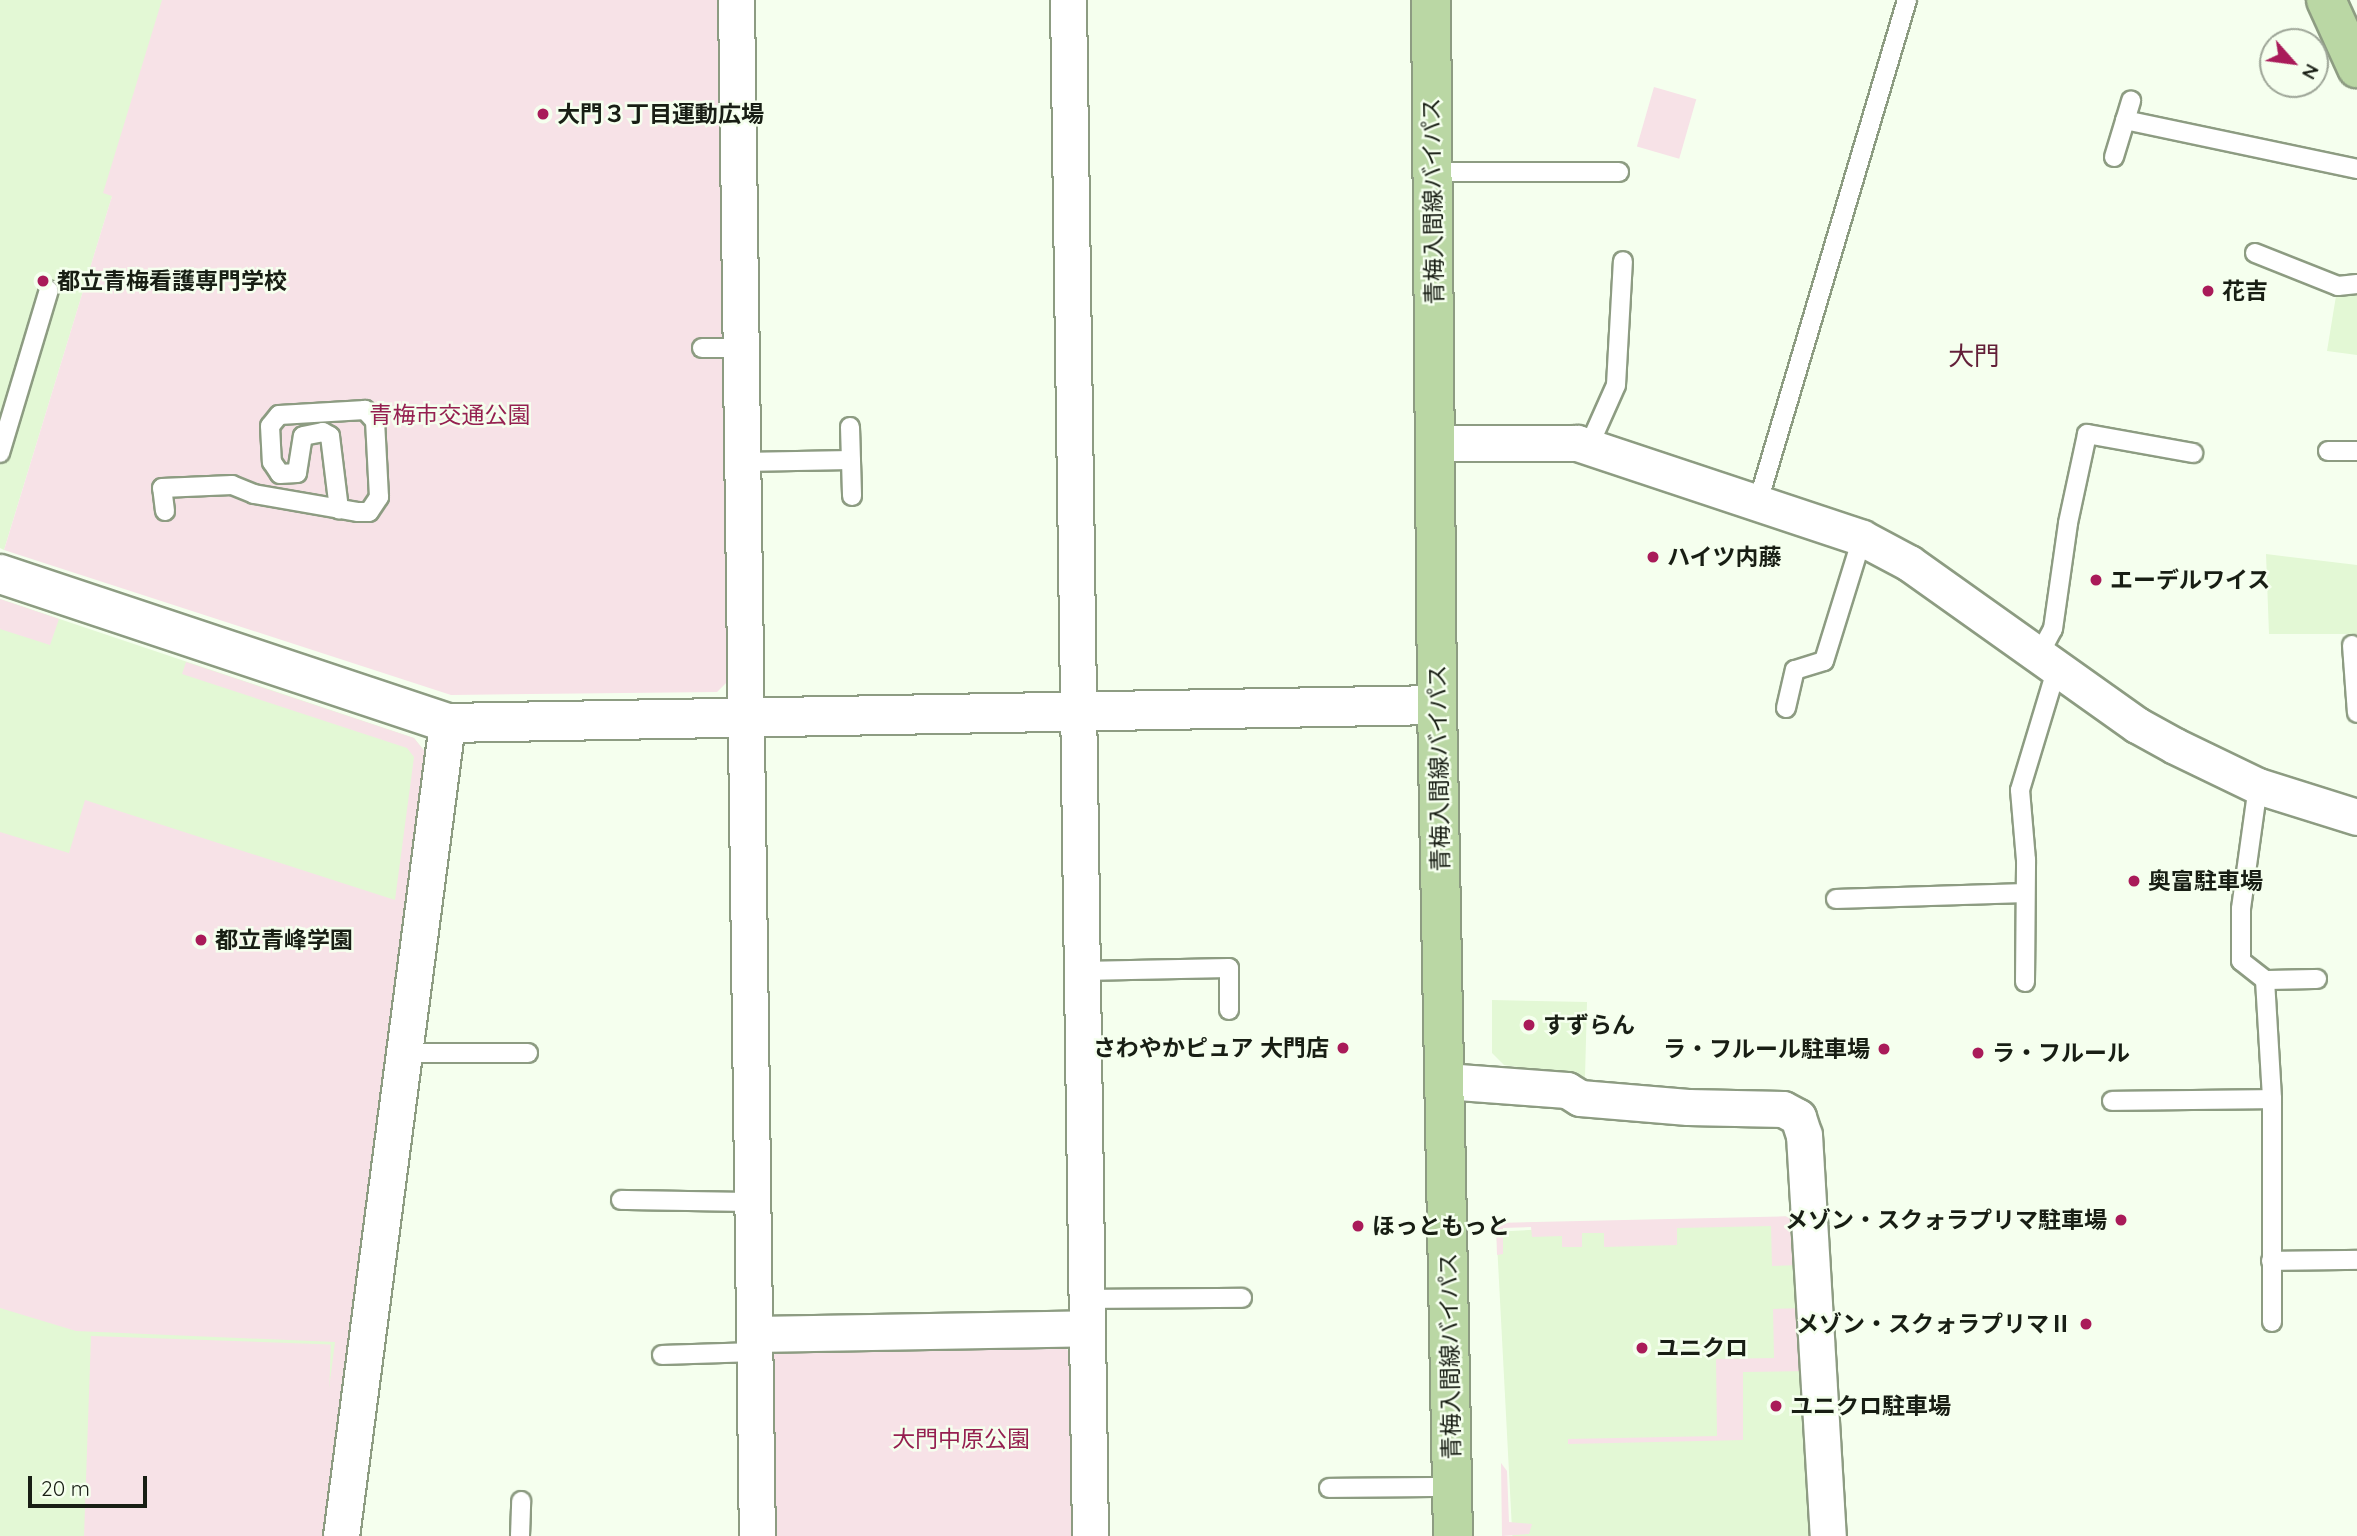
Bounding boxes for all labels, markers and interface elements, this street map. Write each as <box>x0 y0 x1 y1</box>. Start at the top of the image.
north arrow <box>2259 28 2329 98</box>
text: N <box>2297 60 2325 84</box>
street label: 青梅入間線バイパス <box>1417 97 1449 305</box>
place label: 大門３丁目運動広場 <box>557 100 764 128</box>
marker: 大門３丁目運動広場 <box>535 106 551 122</box>
place label: 都立青梅看護専門学校 <box>57 267 287 295</box>
marker: 都立青梅看護専門学校 <box>35 273 51 289</box>
place label: 花吉 <box>2222 277 2268 305</box>
marker: 花吉 <box>2200 283 2216 299</box>
district label: 大門 <box>1948 340 2000 372</box>
park label: 青梅市交通公園 <box>370 401 530 429</box>
place label: ハイツ内藤 <box>1667 543 1782 571</box>
marker: ハイツ内藤 <box>1645 549 1661 565</box>
place label: エーデルワイス <box>2110 566 2271 594</box>
marker: エーデルワイス <box>2088 572 2104 588</box>
street label: 青梅入間線バイパス <box>1423 664 1455 872</box>
place label: 奥富駐車場 <box>2148 867 2263 895</box>
marker: 奥富駐車場 <box>2126 873 2142 889</box>
place label: 都立青峰学園 <box>215 926 353 954</box>
marker: 都立青峰学園 <box>193 932 209 948</box>
place label: すずらん <box>1543 1011 1635 1039</box>
marker: すずらん <box>1521 1017 1537 1033</box>
place label: さわやかピュア 大門店 <box>1093 1034 1329 1062</box>
place label: ラ・フルール駐車場 <box>1663 1035 1870 1063</box>
place label: ラ・フルール <box>1992 1039 2130 1067</box>
marker: さわやかピュア 大門店 <box>1335 1040 1351 1056</box>
marker: ラ・フルール駐車場 <box>1876 1041 1892 1057</box>
marker: ラ・フルール <box>1970 1045 1986 1061</box>
place label: メゾン・スクォラプリマ駐車場 <box>1785 1206 2107 1234</box>
place label: ほっともっと <box>1372 1212 1510 1240</box>
marker: メゾン・スクォラプリマ駐車場 <box>2113 1212 2129 1228</box>
marker: ほっともっと <box>1350 1218 1366 1234</box>
street label: 青梅入間線バイパス <box>1434 1252 1466 1460</box>
place label: メゾン・スクォラプリマⅡ <box>1796 1310 2072 1338</box>
marker: メゾン・スクォラプリマⅡ <box>2078 1316 2094 1332</box>
place label: ユニクロ <box>1656 1334 1748 1362</box>
marker: ユニクロ <box>1634 1340 1650 1356</box>
place label: ユニクロ駐車場 <box>1790 1392 1951 1420</box>
marker: ユニクロ駐車場 <box>1768 1398 1784 1414</box>
park label: 大門中原公園 <box>892 1425 1030 1453</box>
scale bar <box>32 1462 150 1506</box>
text: 20 m <box>41 1475 90 1501</box>

